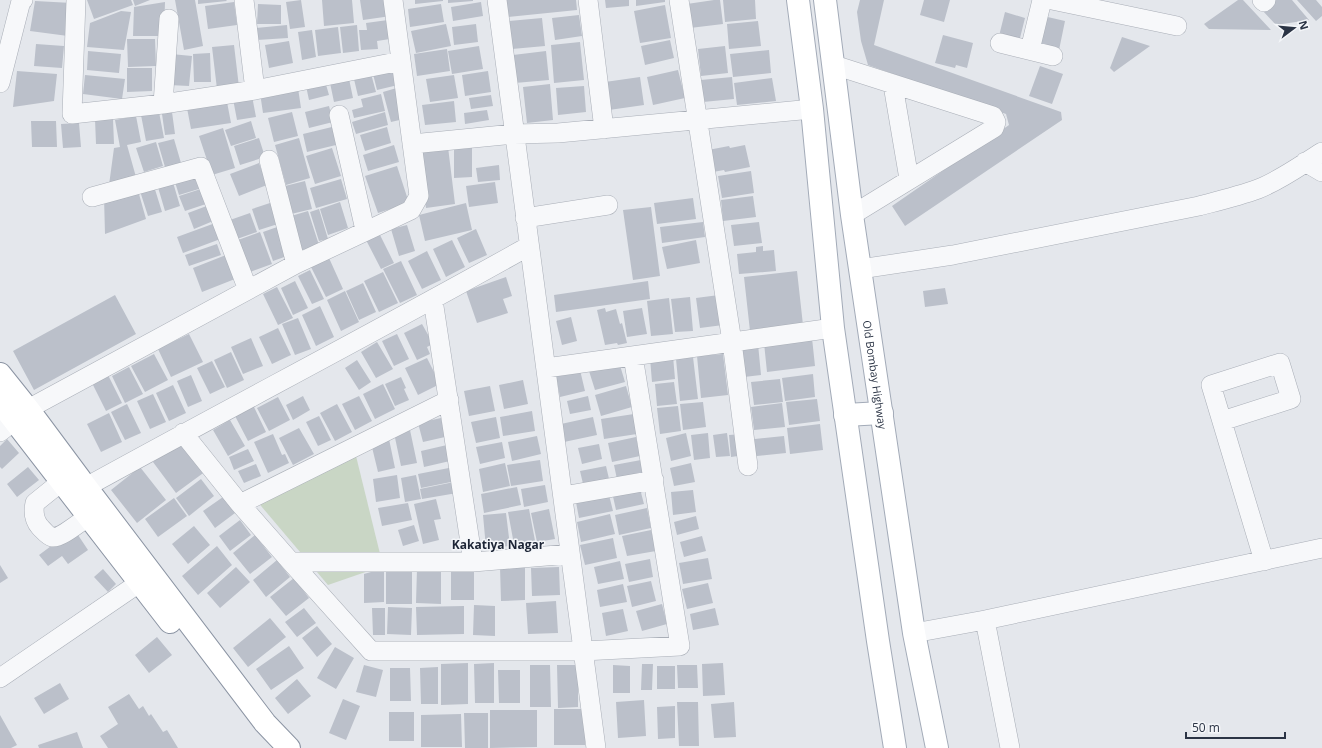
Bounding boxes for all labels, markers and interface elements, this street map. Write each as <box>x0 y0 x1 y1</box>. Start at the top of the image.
north arrow <box>1274 8 1314 48</box>
text: N <box>1296 19 1313 31</box>
street label: Old Bombay Highway <box>860 319 891 431</box>
district label: Kakatiya Nagar <box>452 536 545 553</box>
scale bar <box>1186 714 1285 740</box>
text: 50 m <box>1192 719 1220 736</box>

